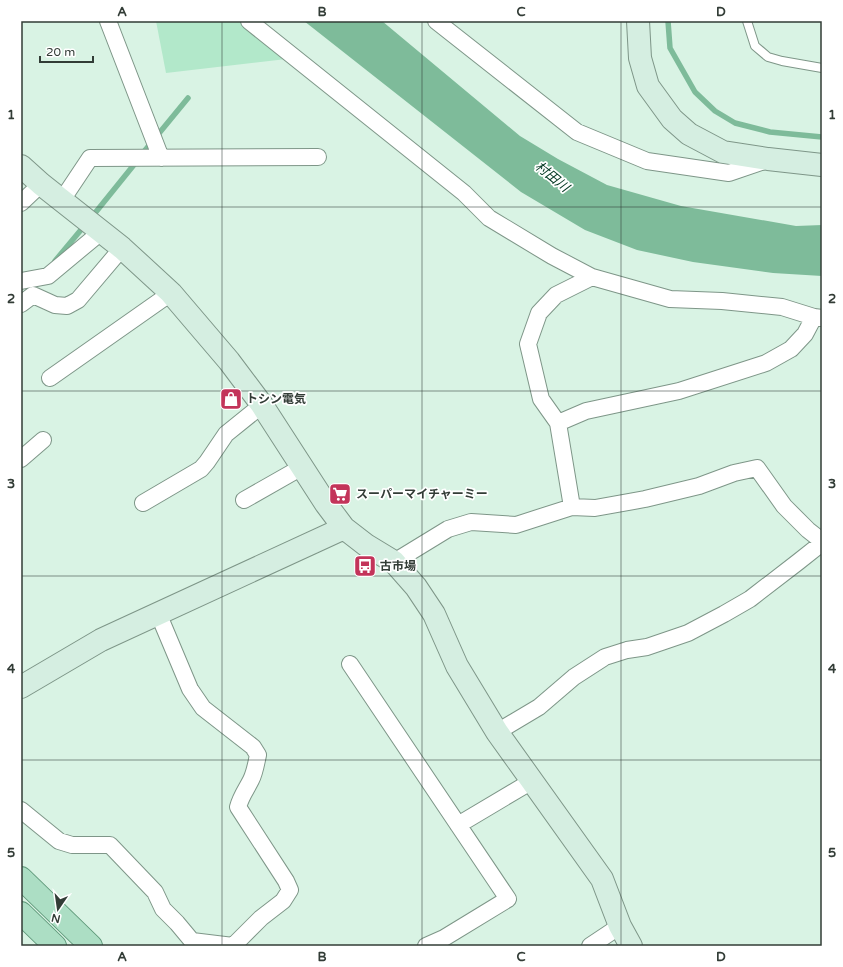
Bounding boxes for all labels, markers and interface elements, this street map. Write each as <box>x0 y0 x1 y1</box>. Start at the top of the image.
text: A <box>117 4 127 20</box>
text: B <box>317 4 327 20</box>
text: C <box>516 4 526 20</box>
text: D <box>716 4 726 20</box>
scale bar <box>40 38 93 64</box>
text: 20 m <box>46 45 75 59</box>
text: 1 <box>7 107 15 123</box>
text: 1 <box>828 107 836 123</box>
water label: 村田川 <box>532 159 574 197</box>
text: 2 <box>7 291 15 307</box>
text: 2 <box>828 291 836 307</box>
shop icon: トシン電気 <box>218 386 244 412</box>
place label: トシン電気 <box>246 392 306 406</box>
text: 3 <box>7 476 15 492</box>
text: 3 <box>828 476 836 492</box>
supermarket icon: スーパーマイチャーミー <box>327 481 353 507</box>
place label: スーパーマイチャーミー <box>356 487 488 501</box>
bus stop icon: 古市場 <box>352 553 378 579</box>
place label: 古市場 <box>380 559 416 573</box>
text: 4 <box>7 661 16 677</box>
text: 4 <box>828 661 837 677</box>
text: 5 <box>7 845 15 861</box>
text: 5 <box>828 845 836 861</box>
north arrow <box>38 889 78 929</box>
text: N <box>50 911 62 926</box>
text: A <box>117 949 127 965</box>
text: B <box>317 949 327 965</box>
text: C <box>516 949 526 965</box>
text: D <box>716 949 726 965</box>

